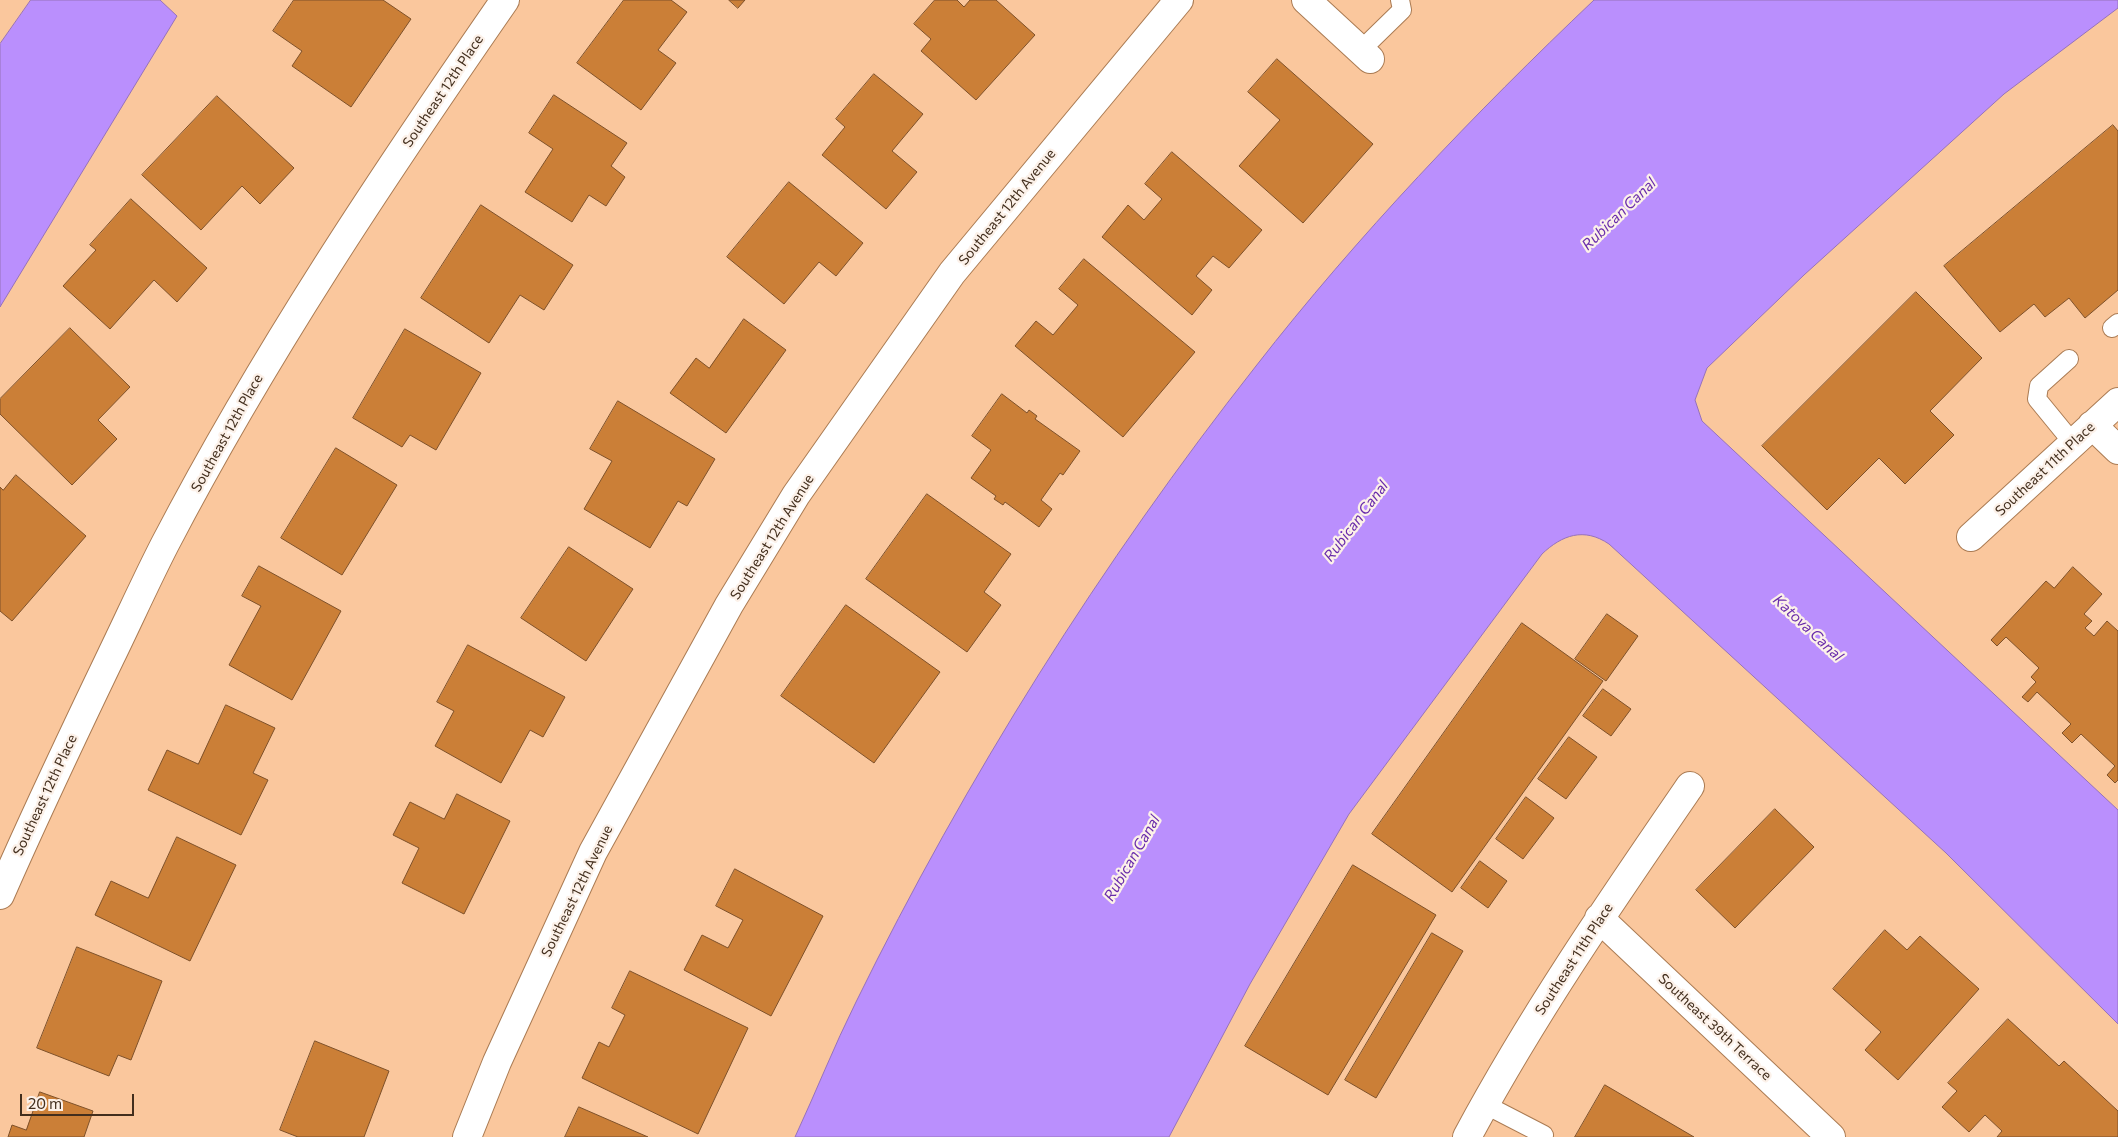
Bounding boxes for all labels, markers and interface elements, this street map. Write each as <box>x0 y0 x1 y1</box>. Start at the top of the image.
street label: Southeast 12th Place <box>399 32 487 150</box>
street label: Southeast 12th Avenue <box>955 146 1059 268</box>
water label: Rubican Canal <box>1578 174 1660 254</box>
street label: Southeast 12th Place <box>188 371 266 495</box>
street label: Southeast 11th Place <box>1992 419 2098 519</box>
street label: Southeast 12th Avenue <box>727 471 817 603</box>
water label: Rubican Canal <box>1320 477 1392 565</box>
water label: Katova Canal <box>1769 591 1847 665</box>
street label: Southeast 12th Place <box>10 732 80 858</box>
water label: Rubican Canal <box>1100 812 1164 904</box>
street label: Southeast 12th Avenue <box>538 822 616 960</box>
street label: Southeast 11th Place <box>1532 900 1616 1018</box>
street label: Southeast 39th Terrace <box>1655 970 1775 1084</box>
scale bar <box>22 1084 136 1116</box>
text: 20 m <box>28 1094 62 1112</box>

